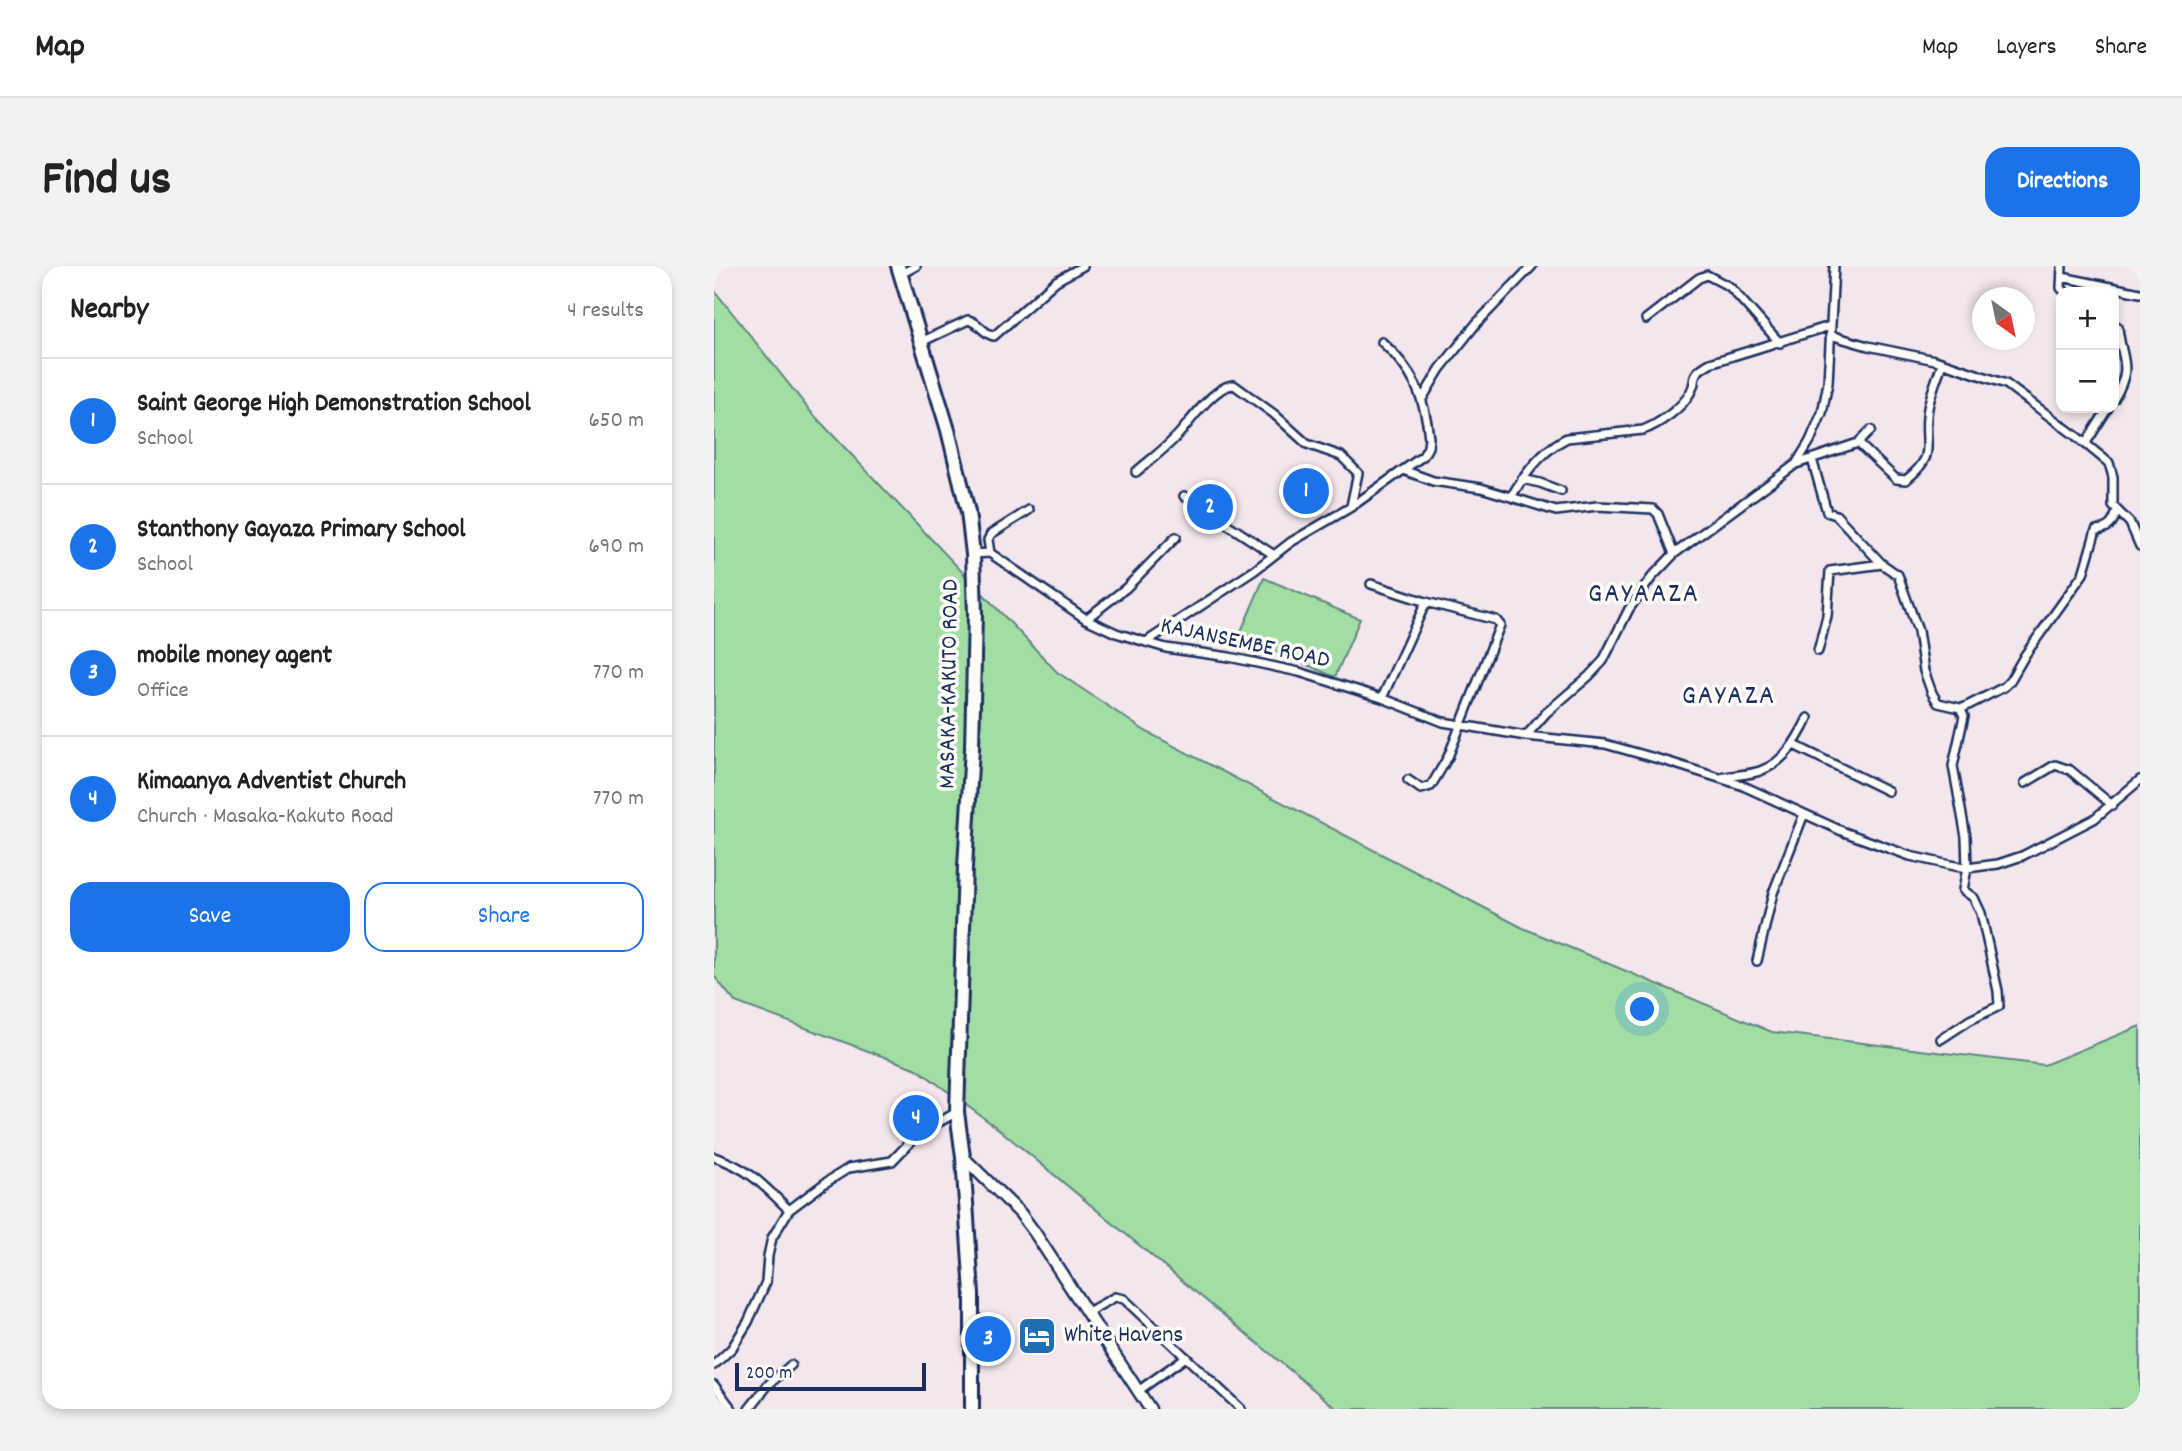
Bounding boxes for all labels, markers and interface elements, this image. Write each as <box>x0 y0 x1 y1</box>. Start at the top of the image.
text: Map <box>35 25 85 72</box>
text: Map <box>1922 31 1958 65</box>
text: Layers <box>1996 31 2057 65</box>
text: Share <box>2095 31 2147 65</box>
text: Find us <box>42 147 171 217</box>
button: Directions <box>1985 147 2140 217</box>
north arrow <box>1972 287 2035 350</box>
map controls <box>2056 287 2119 413</box>
button: + <box>2056 287 2119 350</box>
text: Nearby <box>70 290 148 333</box>
text: 4 results <box>567 295 644 328</box>
button: − <box>2056 350 2119 413</box>
text: Saint George High Demonstration School <box>137 386 531 423</box>
text: 1 <box>90 405 96 438</box>
text: 650 m <box>588 405 644 438</box>
text: School <box>137 423 193 456</box>
pin: 1 <box>1283 465 1329 517</box>
pin: 2 <box>1187 481 1233 533</box>
text: Stanthony Gayaza Primary School <box>137 512 465 549</box>
text: 2 <box>88 531 98 564</box>
text: 690 m <box>589 531 644 564</box>
text: School <box>137 549 193 582</box>
district label: GAYAAZA <box>1588 576 1700 616</box>
street label: MASAKA-KAKUTO ROAD <box>931 579 969 789</box>
street label: KAJANSEMBE ROAD <box>1157 609 1333 679</box>
text: mobile money agent <box>137 638 332 675</box>
text: 3 <box>88 657 98 690</box>
text: 770 m <box>593 657 644 690</box>
text: Office <box>137 675 189 708</box>
district label: GAYAZA <box>1682 678 1776 718</box>
text: Kimaanya Adventist Church <box>137 764 406 801</box>
text: 4 <box>88 783 98 816</box>
text: 770 m <box>593 783 644 816</box>
text: Church · Masaka-Kakuto Road <box>137 801 394 834</box>
button: Save <box>70 882 350 952</box>
button: Share <box>364 882 644 952</box>
your location <box>1625 992 1659 1026</box>
pin: 4 <box>893 1092 939 1144</box>
pin: 3 <box>965 1313 1011 1365</box>
hotel icon: White Havens <box>1016 1315 1058 1357</box>
place label: White Havens <box>1064 1319 1183 1353</box>
scale bar <box>735 1360 926 1392</box>
text: 200 m <box>746 1361 792 1388</box>

